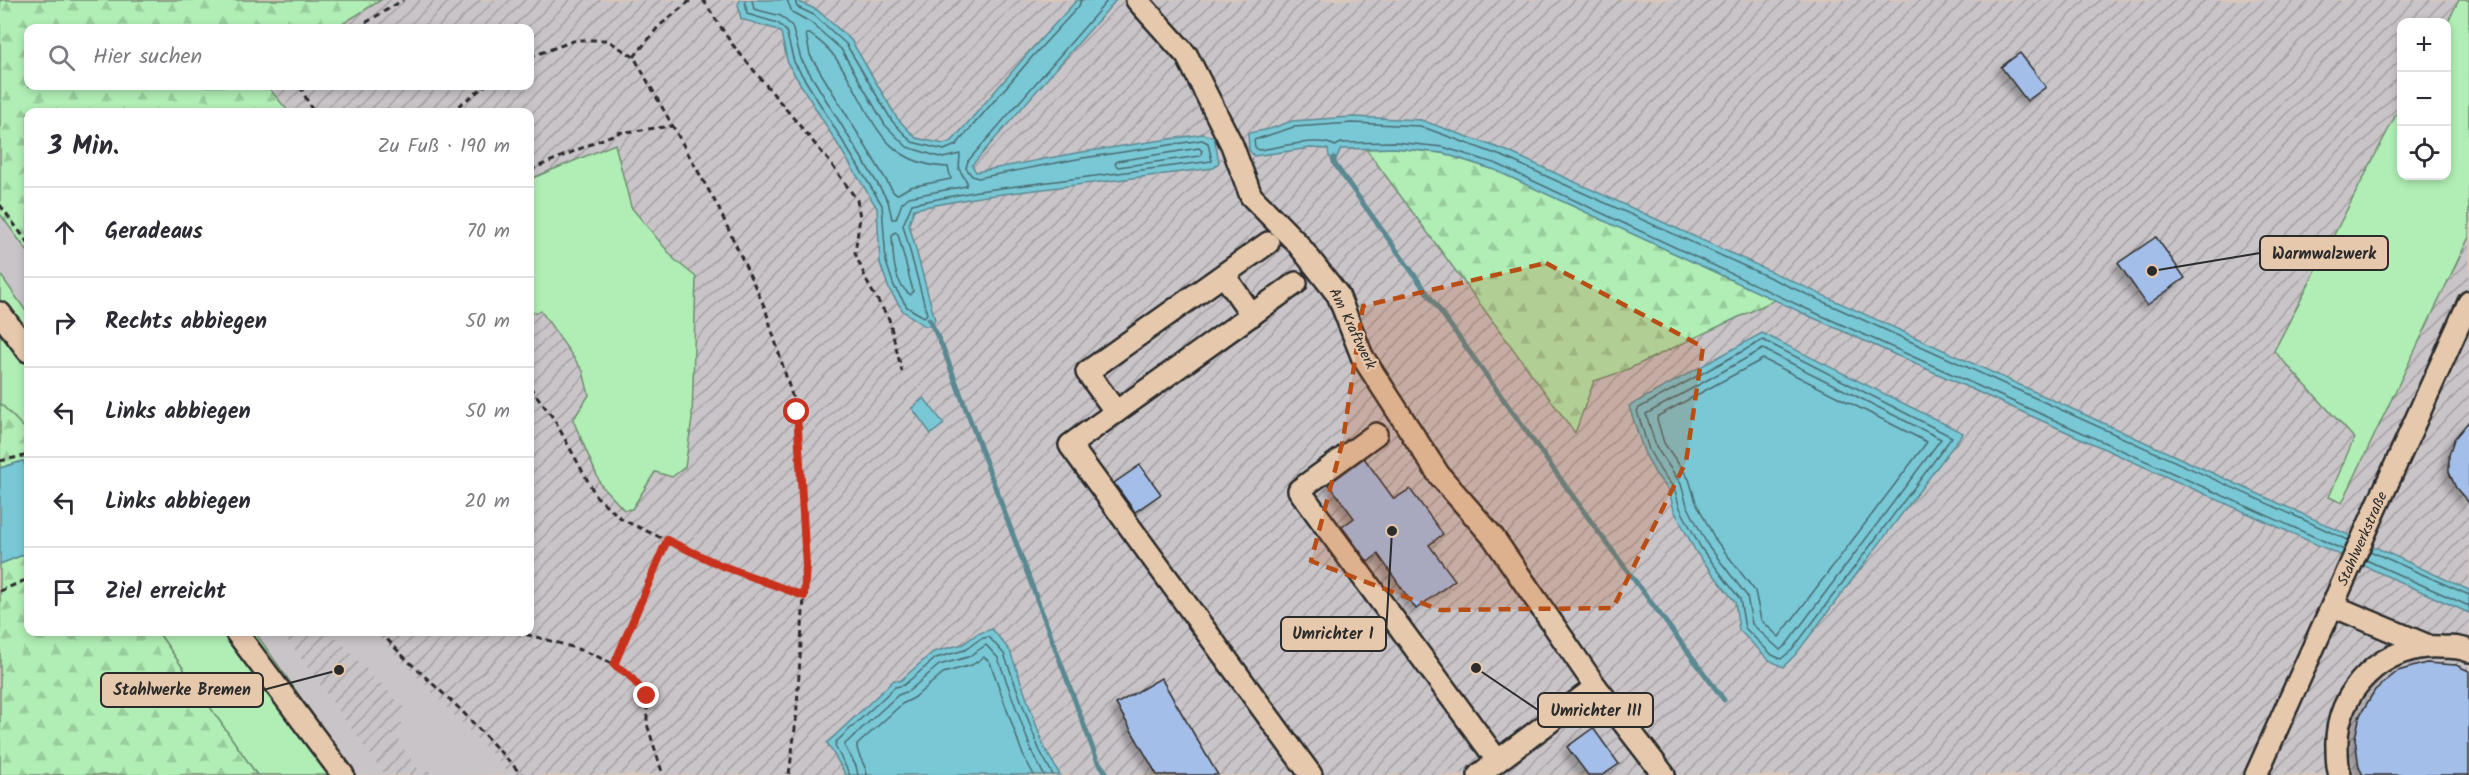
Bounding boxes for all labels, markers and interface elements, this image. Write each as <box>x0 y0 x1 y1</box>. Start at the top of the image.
map controls <box>2397 18 2451 180</box>
button: + <box>2397 18 2451 72</box>
search box <box>24 24 534 90</box>
text: Hier suchen <box>93 40 202 75</box>
icon: search <box>45 41 78 74</box>
button: − <box>2397 72 2451 126</box>
text: 3 Min. <box>48 126 119 168</box>
button: locate <box>2397 126 2451 180</box>
text: Zu Fuß · 190 m <box>377 131 510 163</box>
text: Geradeaus <box>105 215 203 250</box>
icon: ahead <box>48 216 81 249</box>
text: 70 m <box>467 216 510 248</box>
callout: Warmwalzwerk <box>2260 236 2388 270</box>
text: Warmwalzwerk <box>2272 242 2377 267</box>
street label: Am Kraftwerk <box>1322 284 1383 375</box>
text: Rechts abbiegen <box>105 305 267 340</box>
icon: right <box>48 306 81 339</box>
text: 50 m <box>465 306 510 338</box>
text: Links abbiegen <box>105 395 251 430</box>
icon: left <box>48 396 81 429</box>
text: 50 m <box>465 396 510 428</box>
route start <box>783 398 809 424</box>
text: Links abbiegen <box>105 485 251 520</box>
icon: left <box>48 486 81 519</box>
text: 20 m <box>464 486 510 518</box>
street label: Stahlwerkstraße <box>2331 488 2395 590</box>
text: Ziel erreicht <box>105 575 226 610</box>
icon: arrive <box>48 576 81 609</box>
callout: Umrichter I <box>1281 617 1386 651</box>
text: Umrichter I <box>1292 622 1374 647</box>
callout: Stahlwerke Bremen <box>101 673 263 707</box>
text: Stahlwerke Bremen <box>113 678 251 703</box>
route end <box>633 682 659 708</box>
callout: Umrichter III <box>1538 693 1653 727</box>
text: Umrichter III <box>1550 699 1642 724</box>

